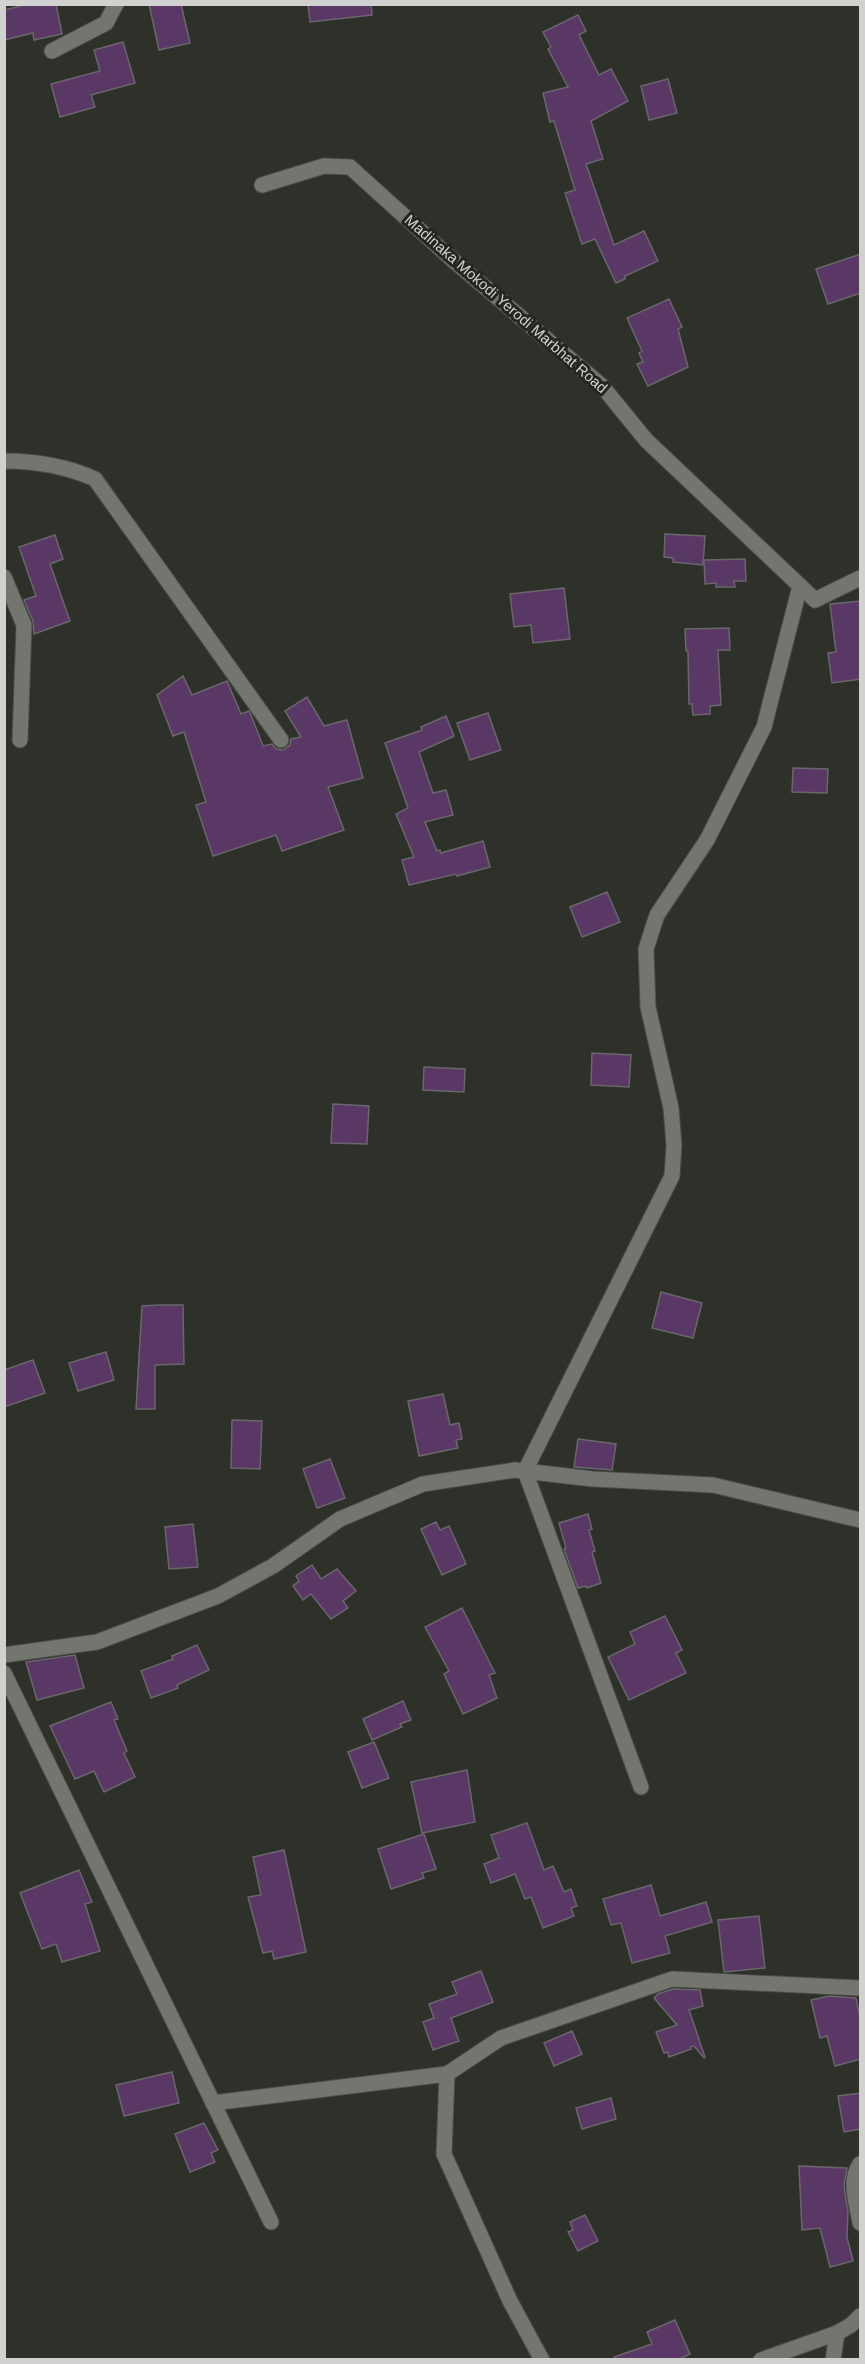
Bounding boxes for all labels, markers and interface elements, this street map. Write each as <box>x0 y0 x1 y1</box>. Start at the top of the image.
street label: Madinaka Mokodi Yerodi Marbhat Road <box>402 211 611 396</box>

